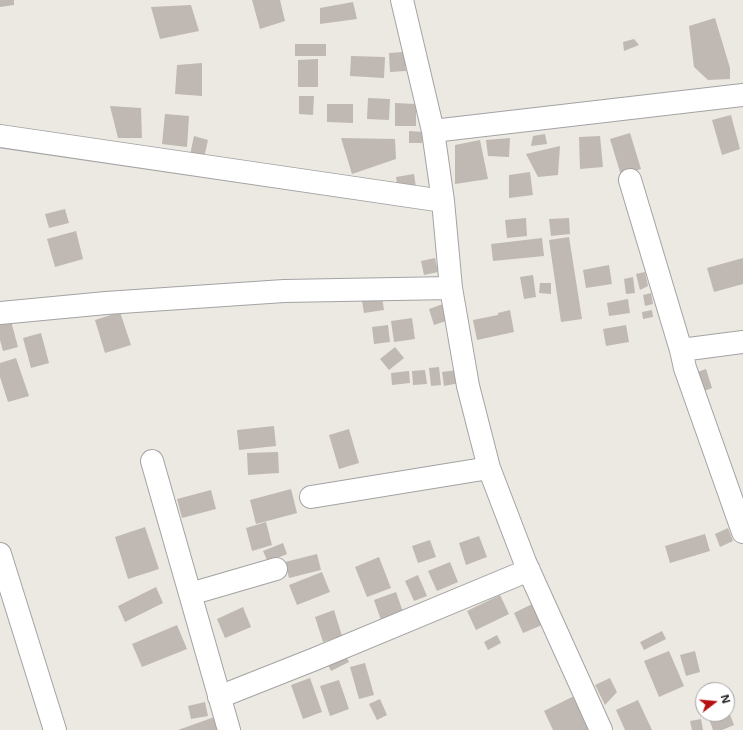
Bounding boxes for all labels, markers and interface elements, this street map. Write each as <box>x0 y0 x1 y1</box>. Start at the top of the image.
north arrow <box>695 682 735 722</box>
text: N <box>718 692 734 705</box>

